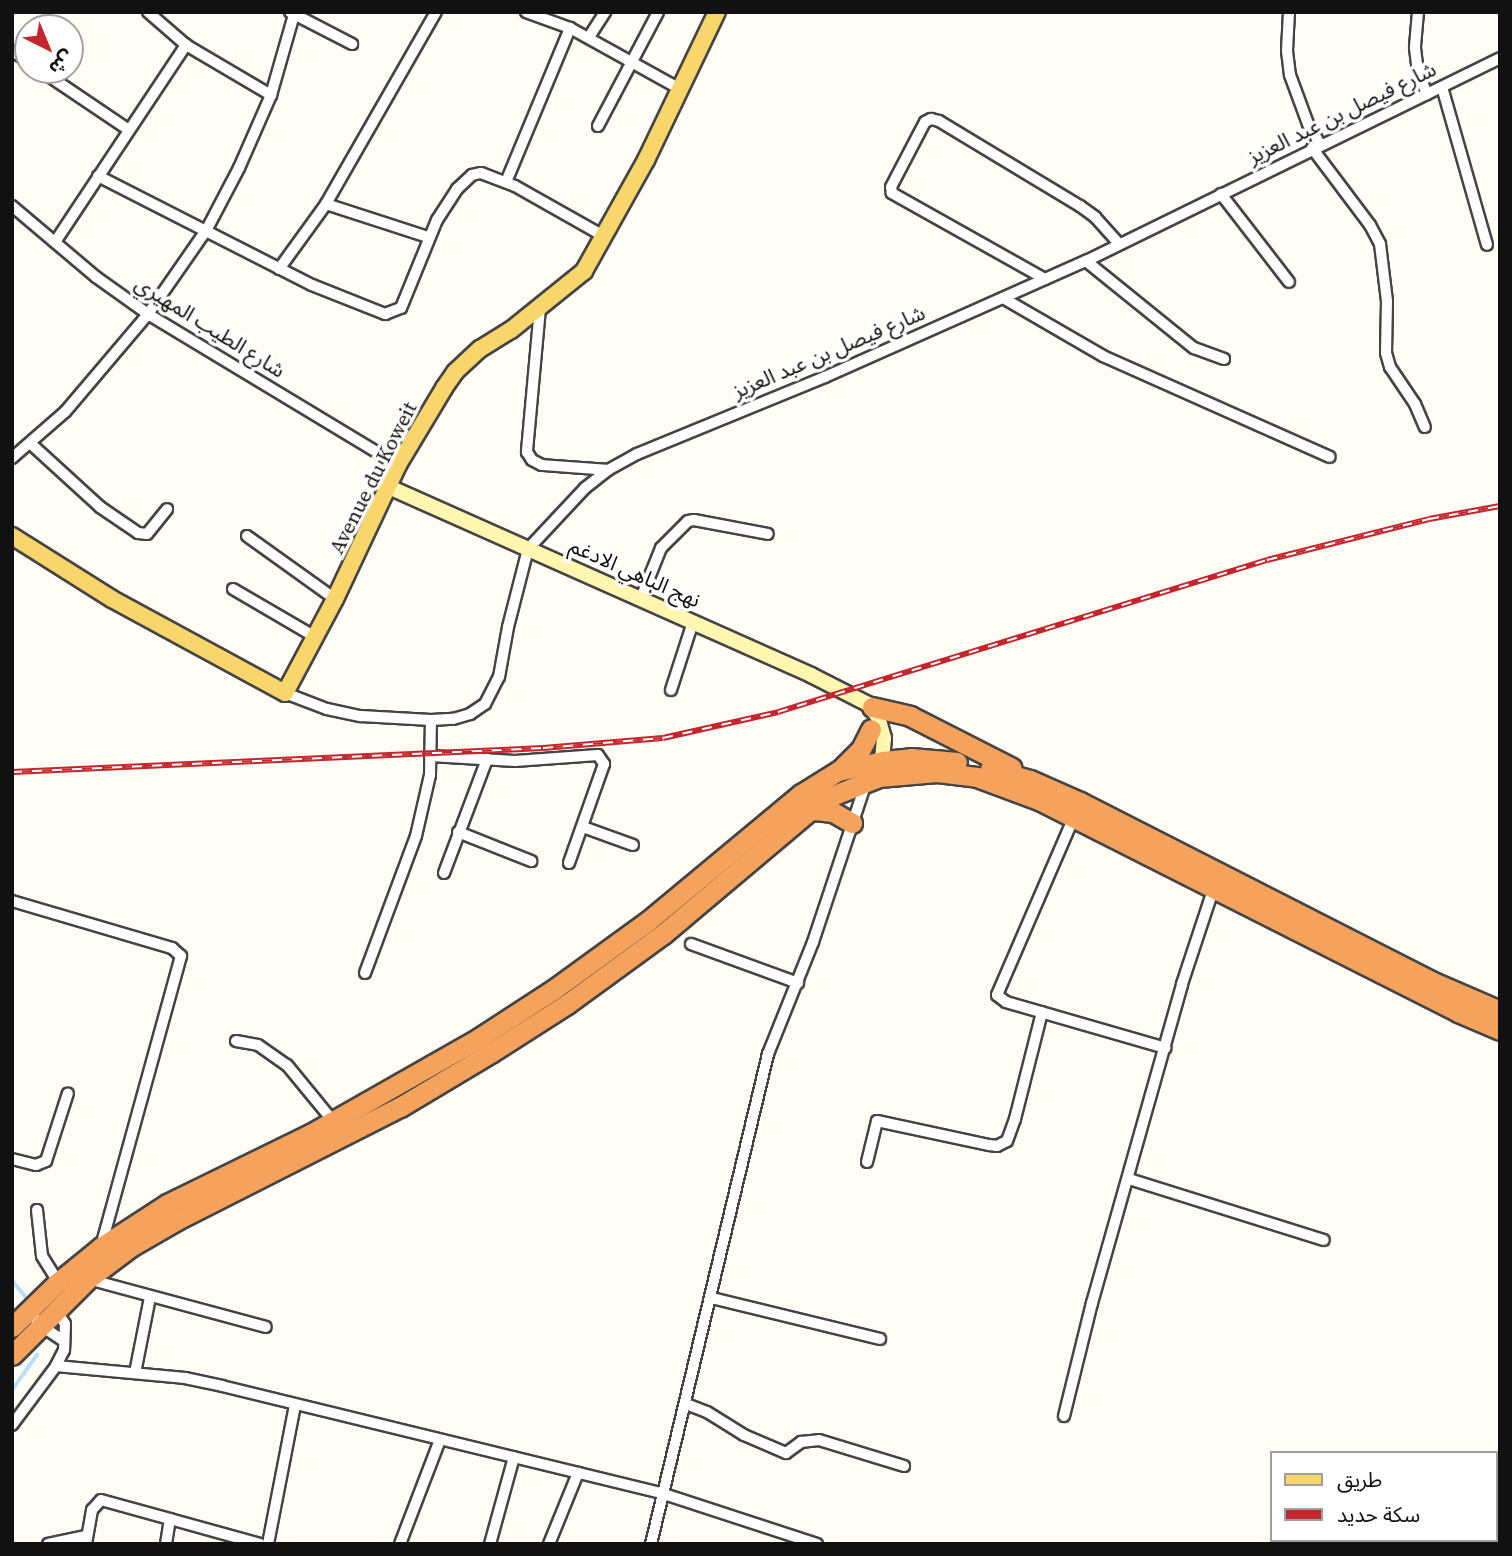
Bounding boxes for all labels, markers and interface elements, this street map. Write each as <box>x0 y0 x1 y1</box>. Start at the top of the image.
north arrow <box>14 14 84 84</box>
text: ش <box>44 45 80 81</box>
street label: شارع فيصل بن عبد العزيز <box>1244 56 1440 170</box>
street label: شارع الطيب المهيري <box>130 271 290 383</box>
street label: شارع فيصل بن عبد العزيز <box>729 300 929 404</box>
street label: Avenue du Koweit <box>324 398 422 558</box>
street label: نهج الباهي الادغم <box>566 533 704 613</box>
legend <box>1270 1451 1498 1542</box>
text: طريق <box>1337 1465 1382 1494</box>
text: سكة حديد <box>1337 1500 1420 1529</box>

